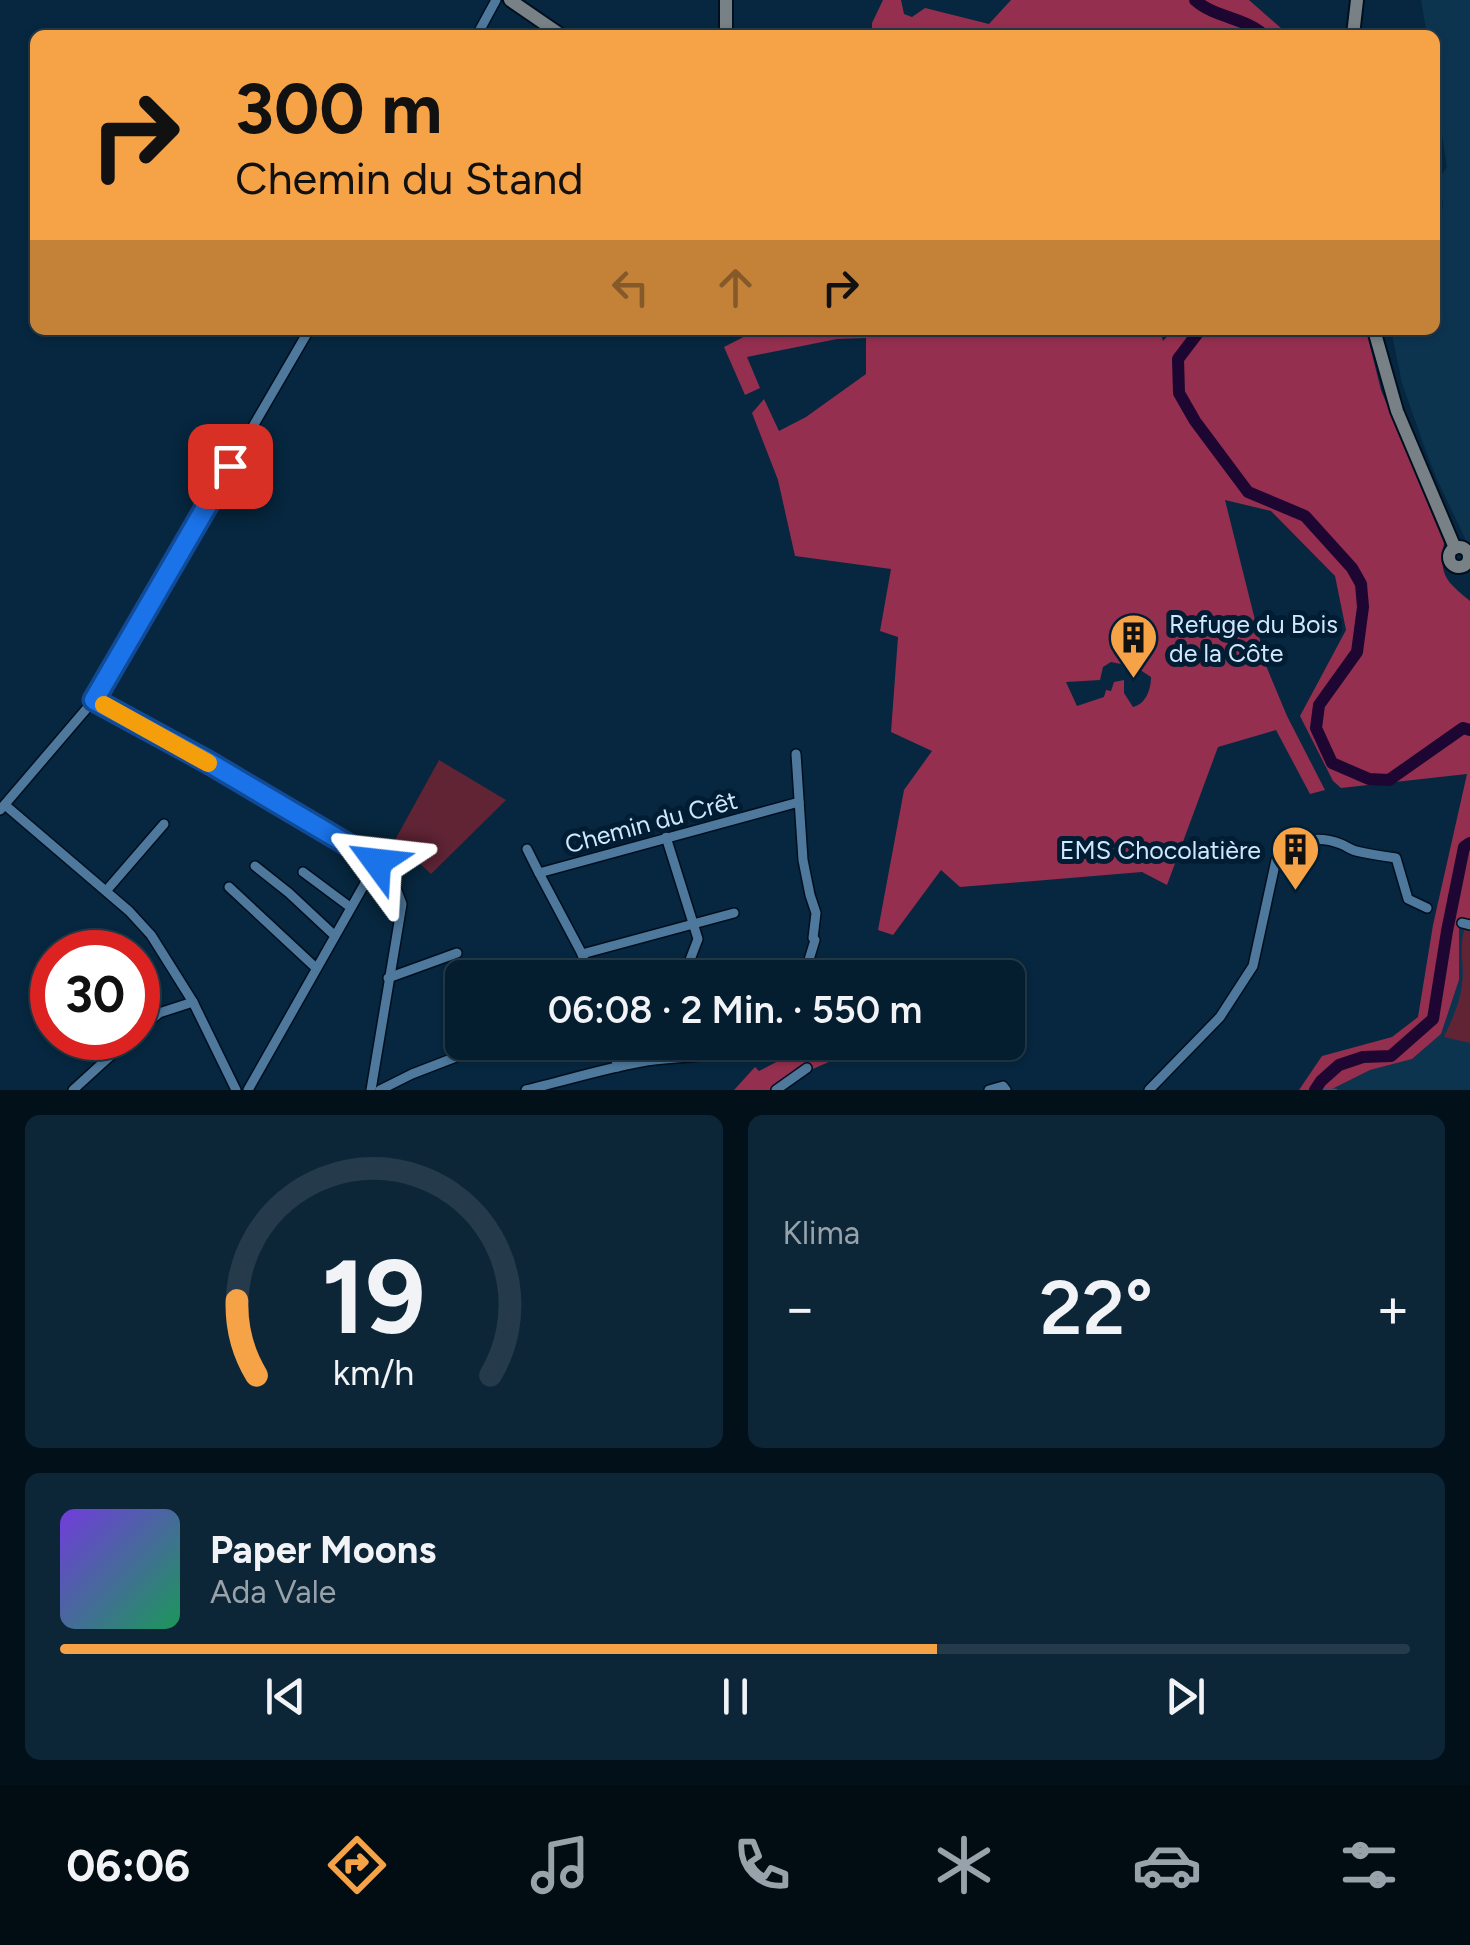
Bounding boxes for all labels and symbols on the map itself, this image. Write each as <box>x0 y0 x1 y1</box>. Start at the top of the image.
pin <box>188 424 273 509</box>
place label: Refuge du Bois de la Côte <box>1169 609 1338 668</box>
building icon: Refuge du Bois de la Côte <box>1108 612 1160 680</box>
street label: Chemin du Crêt <box>562 785 740 859</box>
position arrow <box>325 810 429 914</box>
building icon: EMS Chocolatière <box>1270 824 1322 892</box>
place label: EMS Chocolatière <box>1060 835 1261 865</box>
speed limit sign: 30 <box>30 930 160 1060</box>

